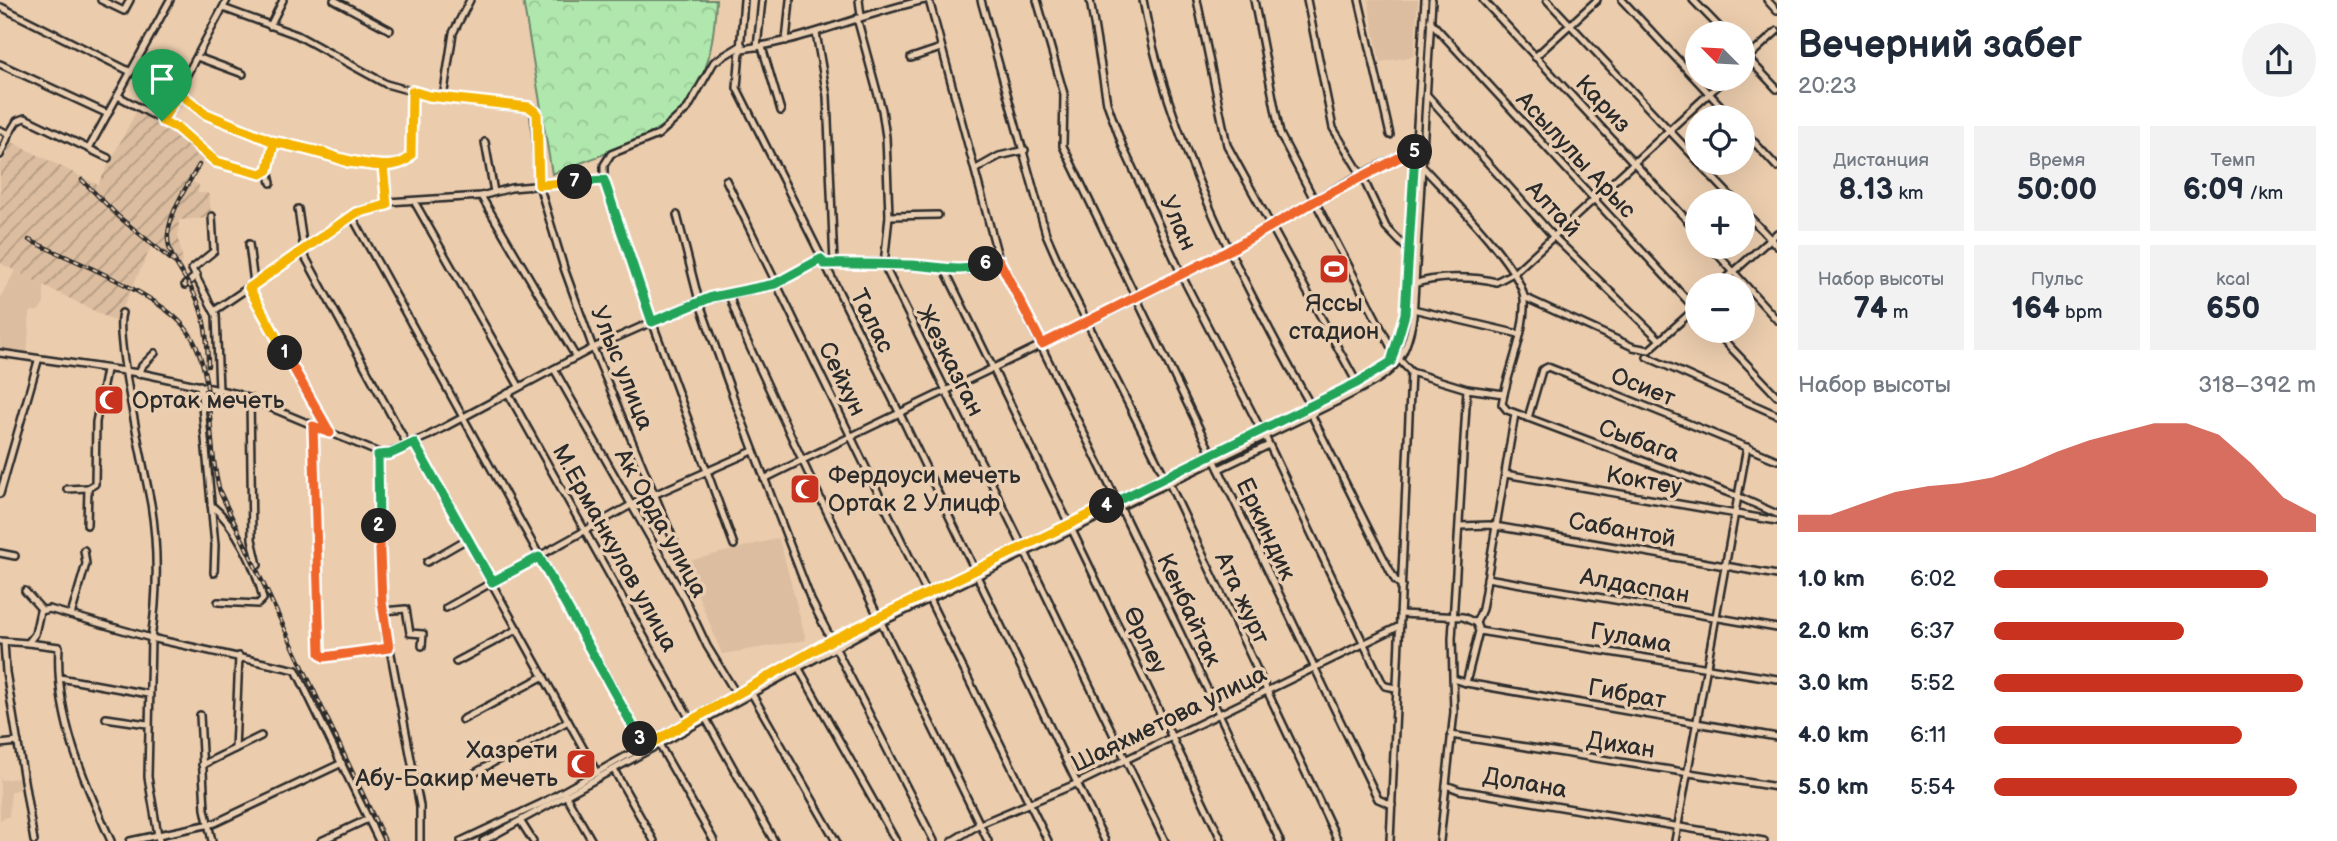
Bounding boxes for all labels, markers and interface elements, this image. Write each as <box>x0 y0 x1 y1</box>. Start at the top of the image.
north arrow <box>1685 21 1755 91</box>
map controls <box>1685 21 1755 343</box>
text: Вечерний забег <box>1798 23 2082 68</box>
button: share <box>2242 23 2316 97</box>
pin <box>132 49 192 121</box>
icon: arrive <box>143 60 181 98</box>
street label: Кариз <box>1569 69 1637 139</box>
text: 20:23 <box>1798 72 1857 100</box>
street label: Асылулы Арыс <box>1509 85 1642 225</box>
button: locate <box>1685 105 1755 175</box>
pin: 5 <box>1398 134 1432 170</box>
text: 5 <box>1409 140 1420 163</box>
text: Дистанция <box>1833 149 1929 172</box>
text: Время <box>2029 149 2085 172</box>
text: Темп <box>2210 149 2256 172</box>
pin: 7 <box>558 164 592 200</box>
text: 7 <box>569 170 580 193</box>
text: 8.13 <box>1839 172 1893 208</box>
text: 50:00 <box>2017 172 2097 208</box>
text: 6:09 <box>2183 172 2244 208</box>
street label: Алтай <box>1519 174 1586 243</box>
text: km <box>1893 182 1923 205</box>
text: /km <box>2244 182 2283 205</box>
button: + <box>1685 189 1755 259</box>
street label: Улан <box>1153 191 1203 255</box>
pin: 6 <box>968 246 1004 282</box>
text: 6 <box>980 252 991 275</box>
sports icon: Яссы стадион <box>1317 252 1351 286</box>
text: Набор высоты <box>1818 268 1944 291</box>
text: Пульс <box>2031 268 2083 291</box>
text: kcal <box>2216 268 2250 291</box>
button: − <box>1685 273 1755 343</box>
street label: Талас <box>844 284 900 358</box>
place label: Яссы стадион <box>1289 289 1379 346</box>
text: 74 <box>1853 291 1888 327</box>
text: 164 <box>2011 291 2060 327</box>
text: 650 <box>2206 291 2260 327</box>
street label: Жезказган <box>910 301 990 421</box>
text: m <box>1888 301 1909 324</box>
text: bpm <box>2060 301 2103 324</box>
street label: Улыс улица <box>584 302 660 434</box>
pin: 1 <box>268 336 302 370</box>
street label: Сейхун <box>812 337 872 421</box>
text: 1 <box>281 341 289 364</box>
street label: Осиет <box>1607 361 1679 413</box>
text: Набор высоты <box>1798 371 1951 399</box>
text: 318–392 m <box>2198 371 2316 399</box>
mosque icon: Ортак мечеть <box>92 383 126 417</box>
place label: Ортак мечеть <box>132 386 285 415</box>
street label: Сыбага <box>1595 413 1683 469</box>
street label: М.Ерманкулов улица <box>546 439 684 657</box>
street label: Ак Орда улица <box>608 443 714 602</box>
street label: Коктеу <box>1604 460 1684 502</box>
place label: Фердоуси мечеть Ортак 2 Улицф <box>828 461 1021 518</box>
mosque icon: Фердоуси мечеть Ортак 2 Улицф <box>788 472 822 506</box>
street label: Еркиндик <box>1230 473 1302 585</box>
pin: 4 <box>1090 489 1124 524</box>
text: 4 <box>1101 494 1112 517</box>
street label: Сабантой <box>1566 506 1678 554</box>
pin: 2 <box>362 508 396 544</box>
text: 2 <box>373 514 384 537</box>
street label: Ата журт <box>1208 547 1276 648</box>
street label: Кенбайтак <box>1150 549 1228 671</box>
street label: Алдаспан <box>1577 562 1692 610</box>
text: 1.0 km <box>1798 565 1865 593</box>
text: 6:02 <box>1910 565 1956 593</box>
street label: Өрлеу <box>1116 602 1174 678</box>
street label: Гулама <box>1588 617 1674 659</box>
text: 2.0 km <box>1798 617 1869 645</box>
text: 6:37 <box>1910 617 1954 645</box>
street label: Шаяхметова улица <box>1067 659 1271 779</box>
text: 3.0 km <box>1798 669 1869 697</box>
text: 5:52 <box>1910 669 1955 697</box>
street label: Гибрат <box>1586 673 1668 715</box>
text: 4.0 km <box>1798 721 1869 749</box>
text: 6:11 <box>1910 721 1947 749</box>
pin: 3 <box>622 722 658 756</box>
street label: Дихан <box>1585 725 1657 765</box>
text: 3 <box>634 727 645 750</box>
place label: Хазрети Абу-Бакир мечеть <box>354 736 558 793</box>
mosque icon: Хазрети Абу-Бакир мечеть <box>564 747 598 781</box>
street label: Долана <box>1481 761 1569 805</box>
text: 5.0 km <box>1798 773 1869 801</box>
text: 5:54 <box>1910 773 1955 801</box>

